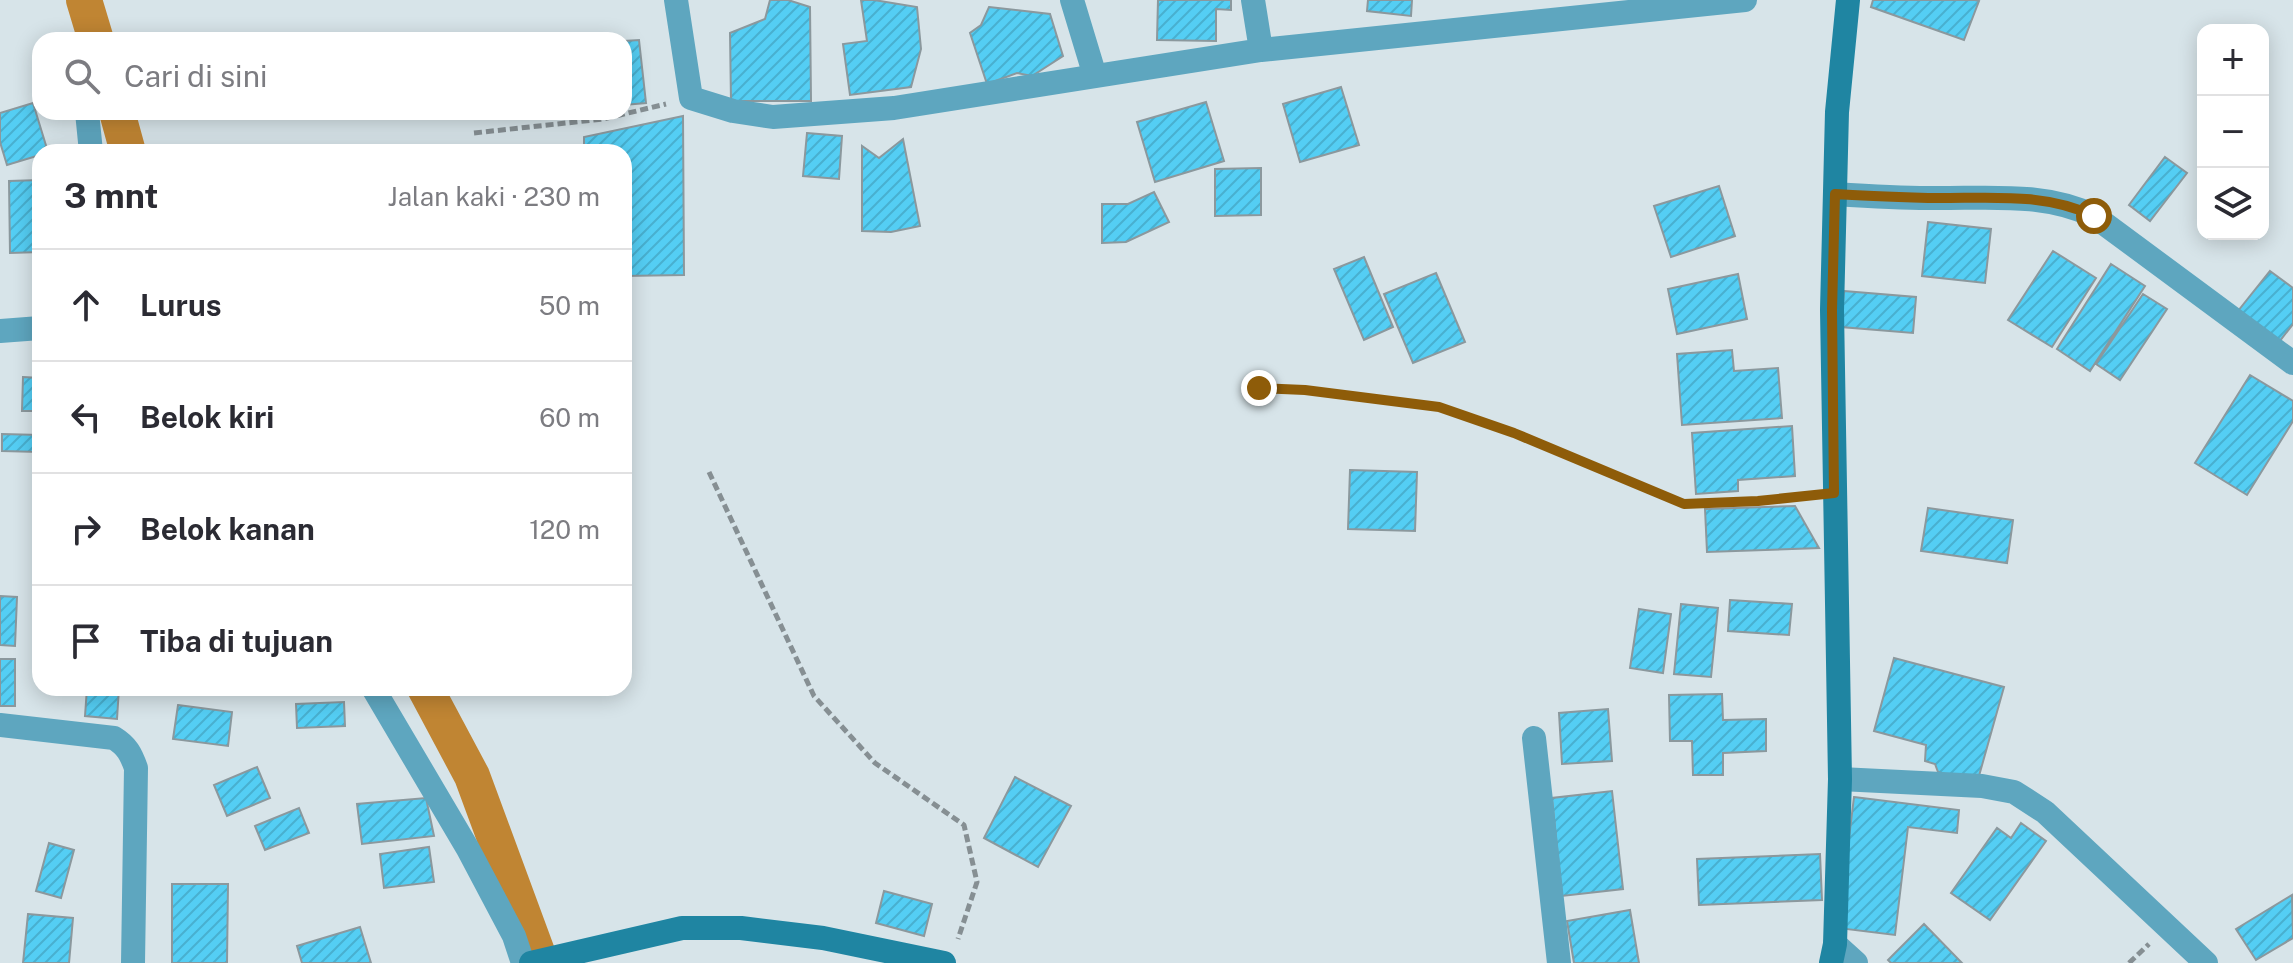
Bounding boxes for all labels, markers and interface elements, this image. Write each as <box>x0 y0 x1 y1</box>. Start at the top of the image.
map controls <box>2197 24 2269 240</box>
button: + <box>2197 24 2269 96</box>
search box <box>32 32 632 120</box>
icon: search <box>60 54 104 98</box>
text: Cari di sini <box>124 58 267 94</box>
button: − <box>2197 96 2269 168</box>
button: layers <box>2197 168 2269 240</box>
text: 3 mnt <box>64 176 158 216</box>
text: Jalan kaki · 230 m <box>388 181 600 212</box>
route start <box>2076 198 2112 234</box>
icon: ahead <box>64 283 108 327</box>
text: Lurus <box>140 287 222 323</box>
text: 50 m <box>539 290 600 321</box>
route end <box>1241 370 1277 406</box>
icon: left <box>64 395 108 439</box>
text: Belok kiri <box>140 399 274 435</box>
text: 60 m <box>539 402 600 433</box>
icon: right <box>64 507 108 551</box>
text: Belok kanan <box>140 511 315 547</box>
text: 120 m <box>529 514 600 545</box>
icon: arrive <box>64 619 108 663</box>
text: Tiba di tujuan <box>140 623 333 659</box>

